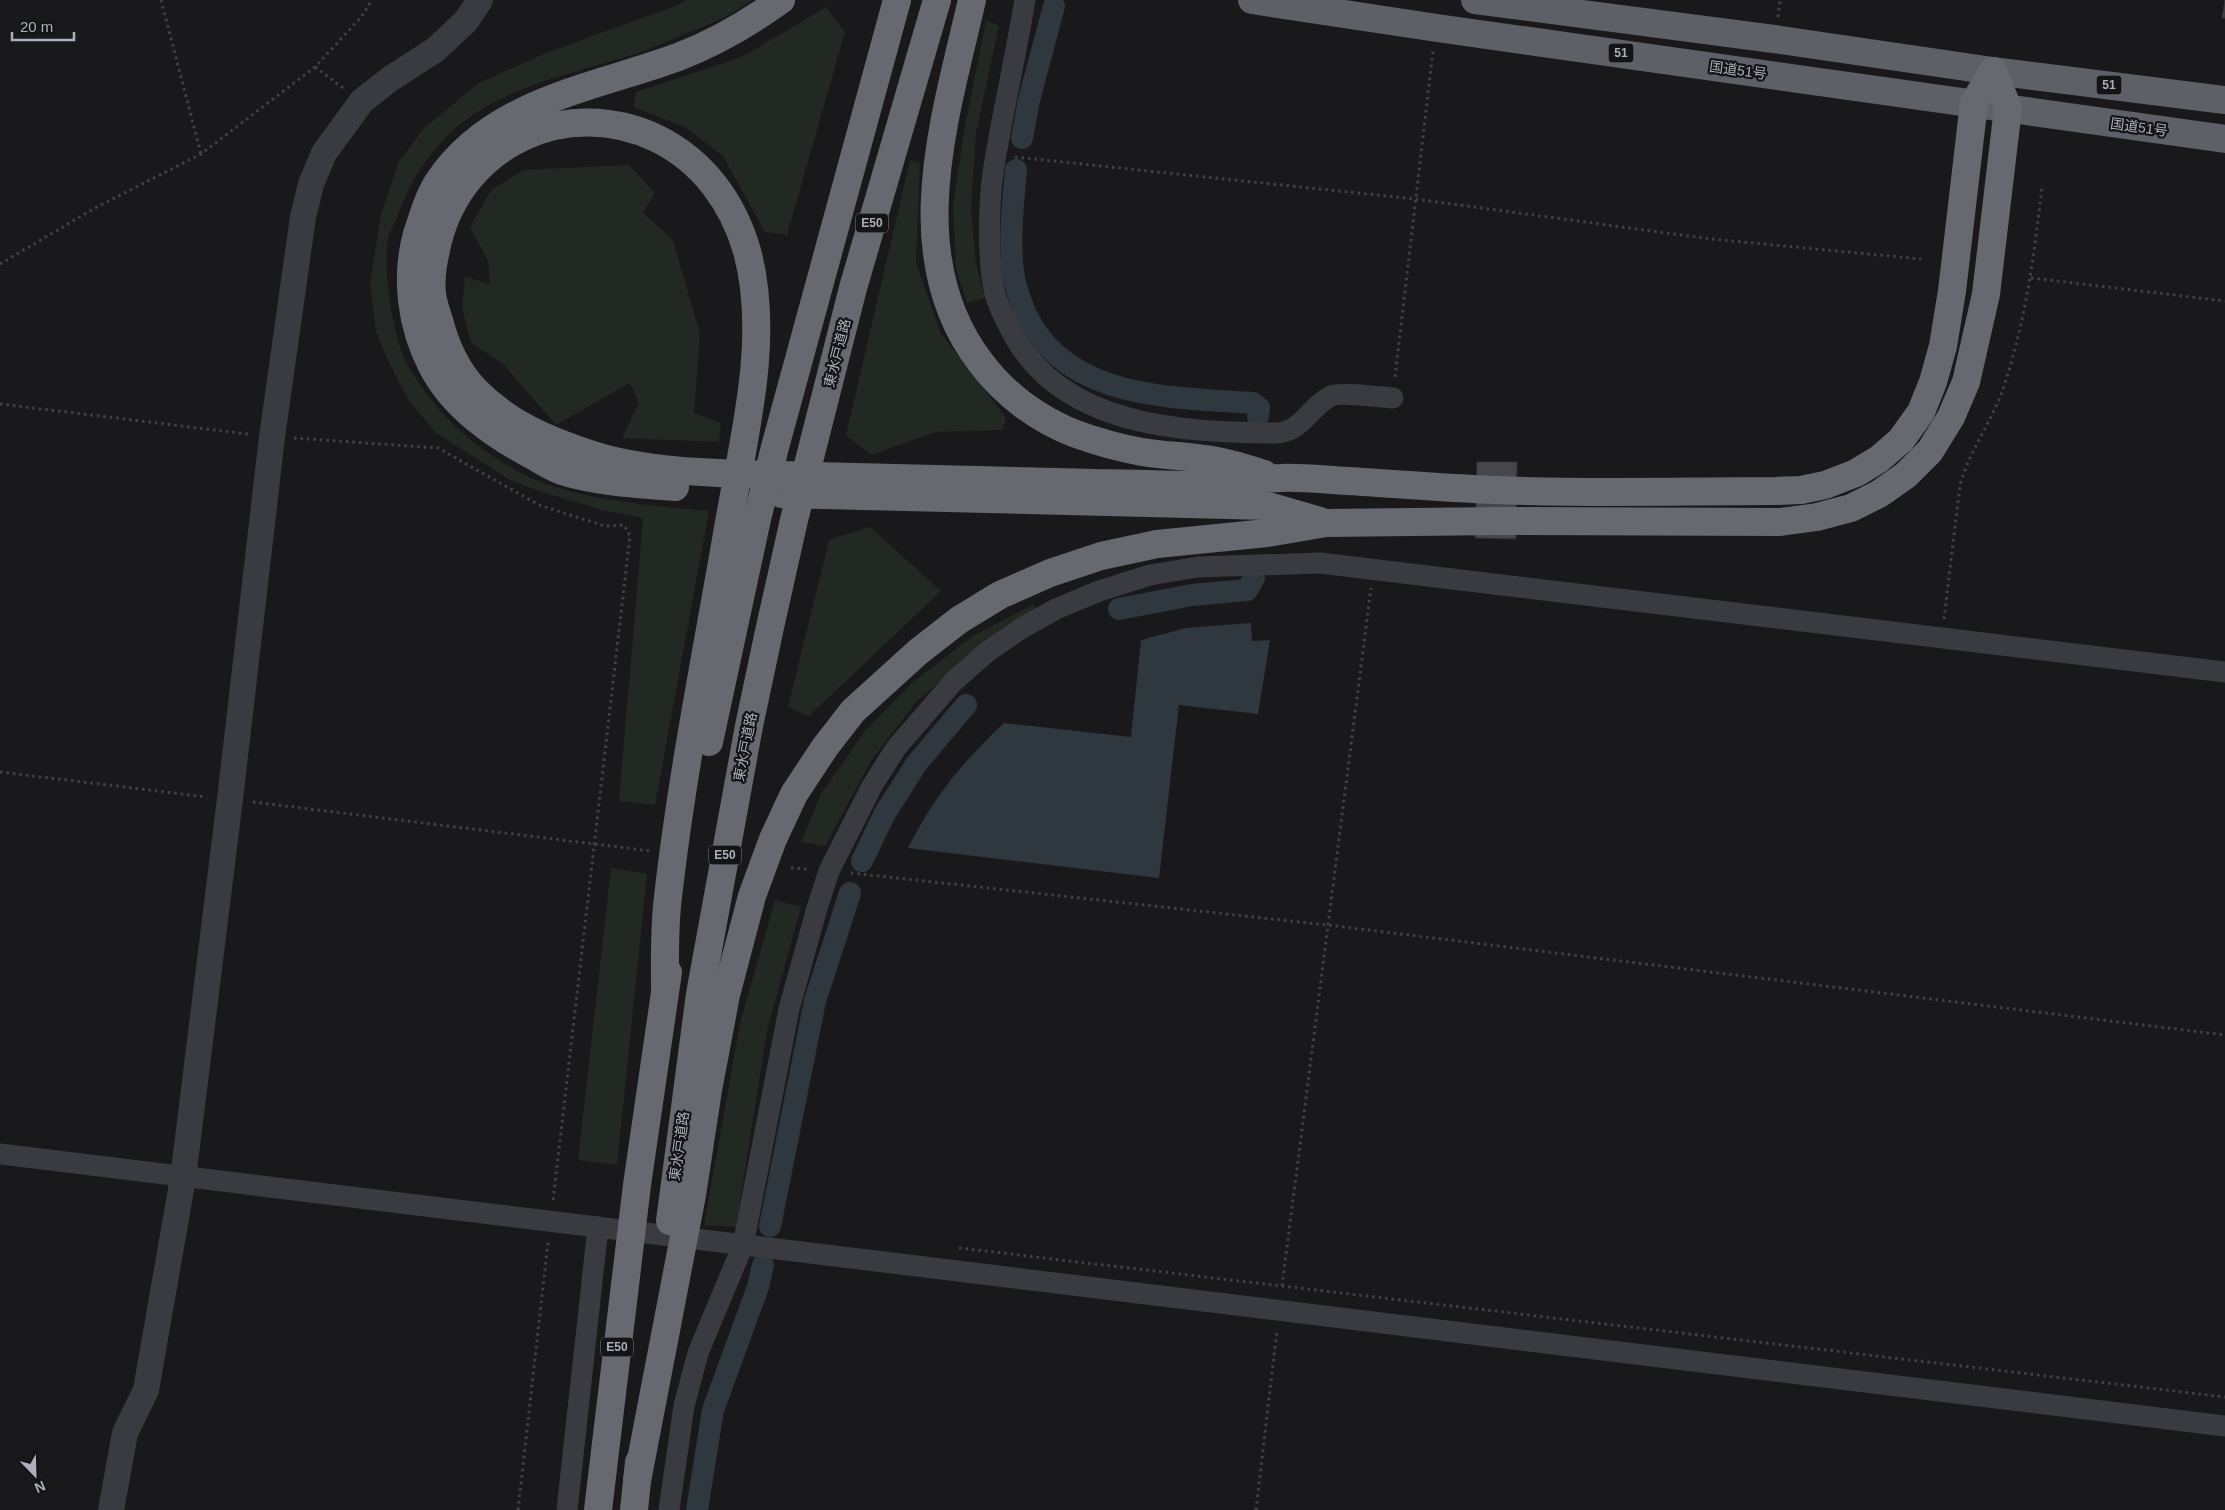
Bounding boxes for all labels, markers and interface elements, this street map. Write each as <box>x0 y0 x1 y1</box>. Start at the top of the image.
scale bar <box>12 10 75 42</box>
text: 20 m <box>20 18 53 35</box>
road number: 51 <box>1608 44 1634 62</box>
street label: 国道51号 <box>1708 58 1768 82</box>
road number: 51 <box>2096 76 2122 94</box>
street label: 国道51号 <box>2109 115 2169 139</box>
road number: E50 <box>856 214 888 232</box>
street label: 東水戸道路 <box>821 317 853 389</box>
street label: 東水戸道路 <box>730 711 760 783</box>
road number: E50 <box>709 846 741 864</box>
street label: 東水戸道路 <box>666 1110 692 1182</box>
road number: E50 <box>601 1338 633 1356</box>
north arrow <box>10 1450 60 1500</box>
text: N <box>32 1478 48 1496</box>

